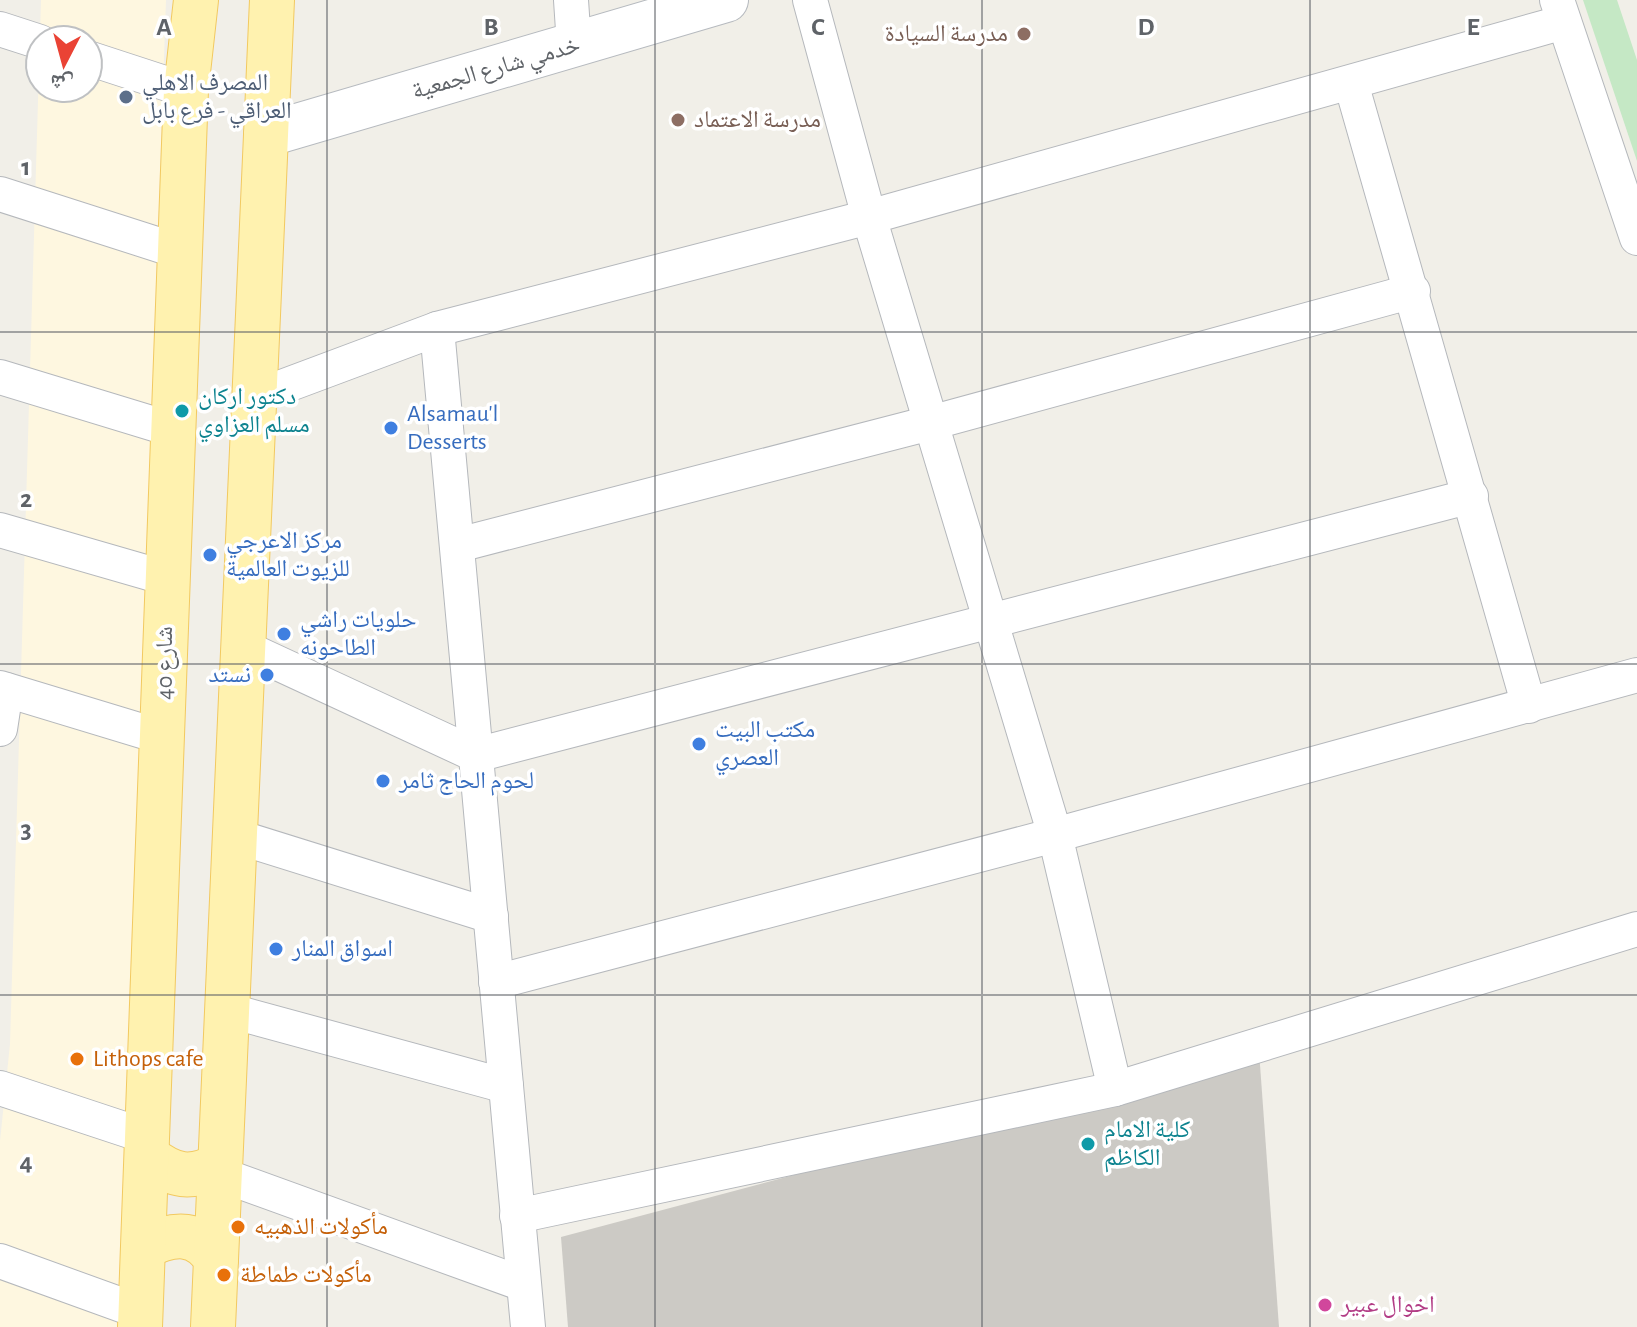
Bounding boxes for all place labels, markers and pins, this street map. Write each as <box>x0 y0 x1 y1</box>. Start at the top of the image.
place label: مدرسة السيادة <box>885 22 1008 46</box>
marker: مدرسة السيادة <box>1015 25 1033 43</box>
place label: المصرف الاهلي العراقي - فرع بابل <box>142 71 292 129</box>
marker: المصرف الاهلي العراقي - فرع بابل <box>117 88 135 106</box>
place label: مدرسة الاعتماد <box>694 108 821 132</box>
marker: مدرسة الاعتماد <box>669 111 687 129</box>
place label: دكتور اركان مسلم العزاوي <box>198 385 310 443</box>
marker: دكتور اركان مسلم العزاوي <box>173 402 191 420</box>
place label: Alsamau'l Desserts <box>407 402 498 454</box>
marker: Alsamau'l Desserts <box>382 419 400 437</box>
place label: مركز الاعرجي للزيوت العالمية <box>226 529 350 581</box>
marker: مركز الاعرجي للزيوت العالمية <box>201 546 219 564</box>
place label: حلويات راشي الطاحونه <box>300 608 416 660</box>
marker: حلويات راشي الطاحونه <box>275 625 293 643</box>
place label: نستد <box>208 663 251 687</box>
marker: نستد <box>258 666 276 684</box>
place label: مكتب البيت العصري <box>715 718 815 776</box>
marker: مكتب البيت العصري <box>690 735 708 753</box>
place label: لحوم الحاج ثامر <box>398 769 534 796</box>
marker: لحوم الحاج ثامر <box>374 772 392 790</box>
place label: اسواق المنار <box>291 937 393 962</box>
marker: اسواق المنار <box>267 940 285 958</box>
place label: Lithops cafe <box>93 1047 204 1071</box>
marker: Lithops cafe <box>68 1050 86 1068</box>
place label: كلية الامام الكاظم <box>1104 1118 1190 1173</box>
marker: كلية الامام الكاظم <box>1079 1135 1097 1153</box>
place label: مأكولات الذهبيه <box>254 1212 388 1240</box>
marker: مأكولات الذهبيه <box>229 1218 247 1236</box>
place label: مأكولات طماطة <box>240 1260 372 1287</box>
marker: مأكولات طماطة <box>215 1266 233 1284</box>
place label: اخوال عبير <box>1340 1293 1435 1318</box>
marker: اخوال عبير <box>1316 1296 1334 1314</box>

